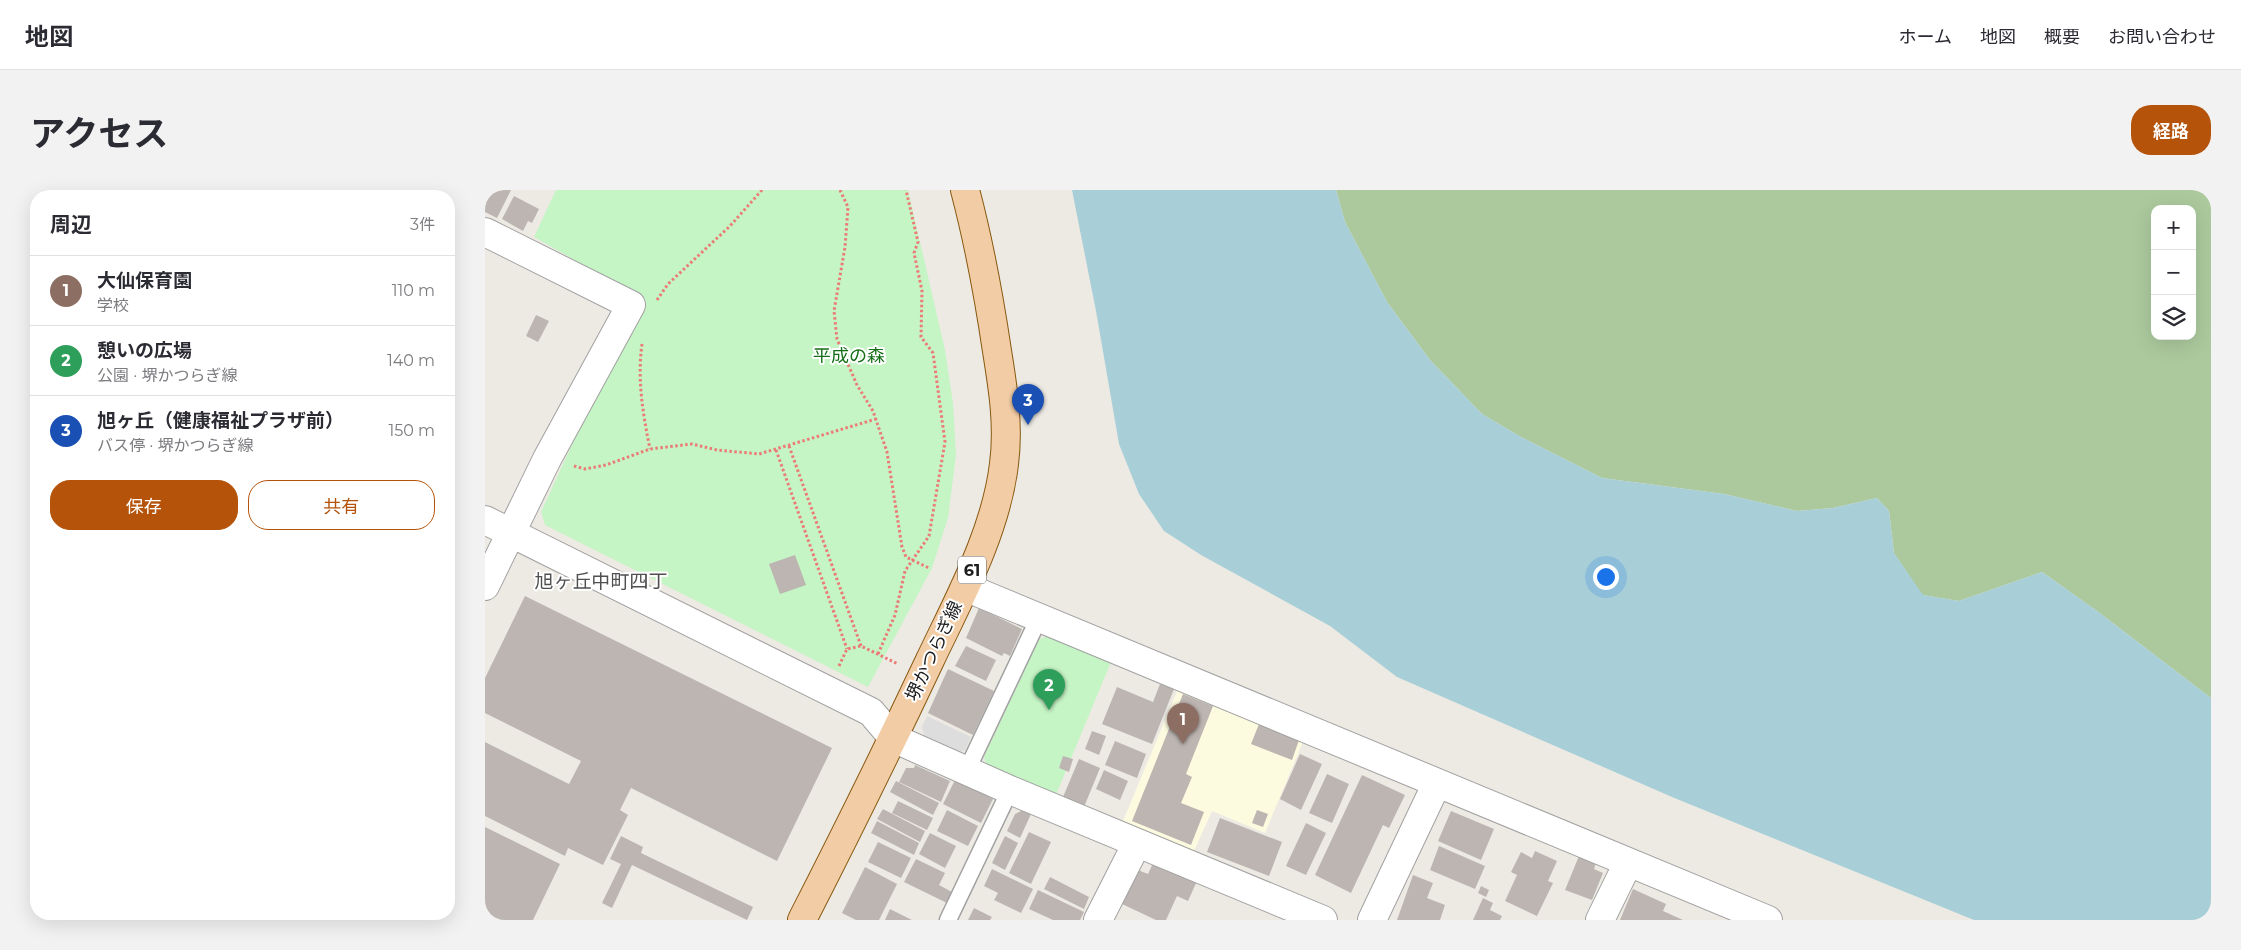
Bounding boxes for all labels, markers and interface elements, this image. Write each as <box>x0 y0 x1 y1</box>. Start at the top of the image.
text: 地図 <box>25 22 73 51</box>
text: ホーム <box>1899 26 1952 48</box>
text: 地図 <box>1980 26 2016 48</box>
text: 概要 <box>2044 26 2080 48</box>
text: お問い合わせ <box>2108 26 2216 48</box>
button: 経路 <box>2131 105 2211 155</box>
text: アクセス <box>30 112 168 155</box>
map controls <box>2151 205 2196 340</box>
button: + <box>2151 205 2196 250</box>
text: 周辺 <box>50 212 92 237</box>
text: 3件 <box>410 215 435 234</box>
button: − <box>2151 250 2196 295</box>
text: 大仙保育園 <box>97 269 192 292</box>
text: 1 <box>63 281 69 300</box>
text: 110 m <box>392 281 435 300</box>
button: layers <box>2151 295 2196 340</box>
text: 学校 <box>97 296 129 315</box>
text: 憩いの広場 <box>97 339 192 362</box>
park label: 平成の森 <box>813 345 885 367</box>
text: 2 <box>61 351 71 370</box>
text: 140 m <box>387 351 435 370</box>
text: 公園 · 堺かつらぎ線 <box>97 366 237 385</box>
pin: 3 <box>1012 384 1044 425</box>
text: 旭ヶ丘（健康福祉プラザ前） <box>97 409 344 432</box>
text: 3 <box>61 421 71 440</box>
text: 150 m <box>388 421 435 440</box>
text: バス停 · 堺かつらぎ線 <box>97 436 253 455</box>
button: 保存 <box>50 480 238 530</box>
button: 共有 <box>248 480 435 530</box>
road number: 61 <box>958 556 986 584</box>
your location <box>1593 564 1619 590</box>
district label: 旭ヶ丘中町四丁 <box>534 570 668 593</box>
street label: 堺かつらぎ線 <box>901 597 967 705</box>
pin: 2 <box>1033 669 1065 710</box>
pin: 1 <box>1167 703 1199 744</box>

